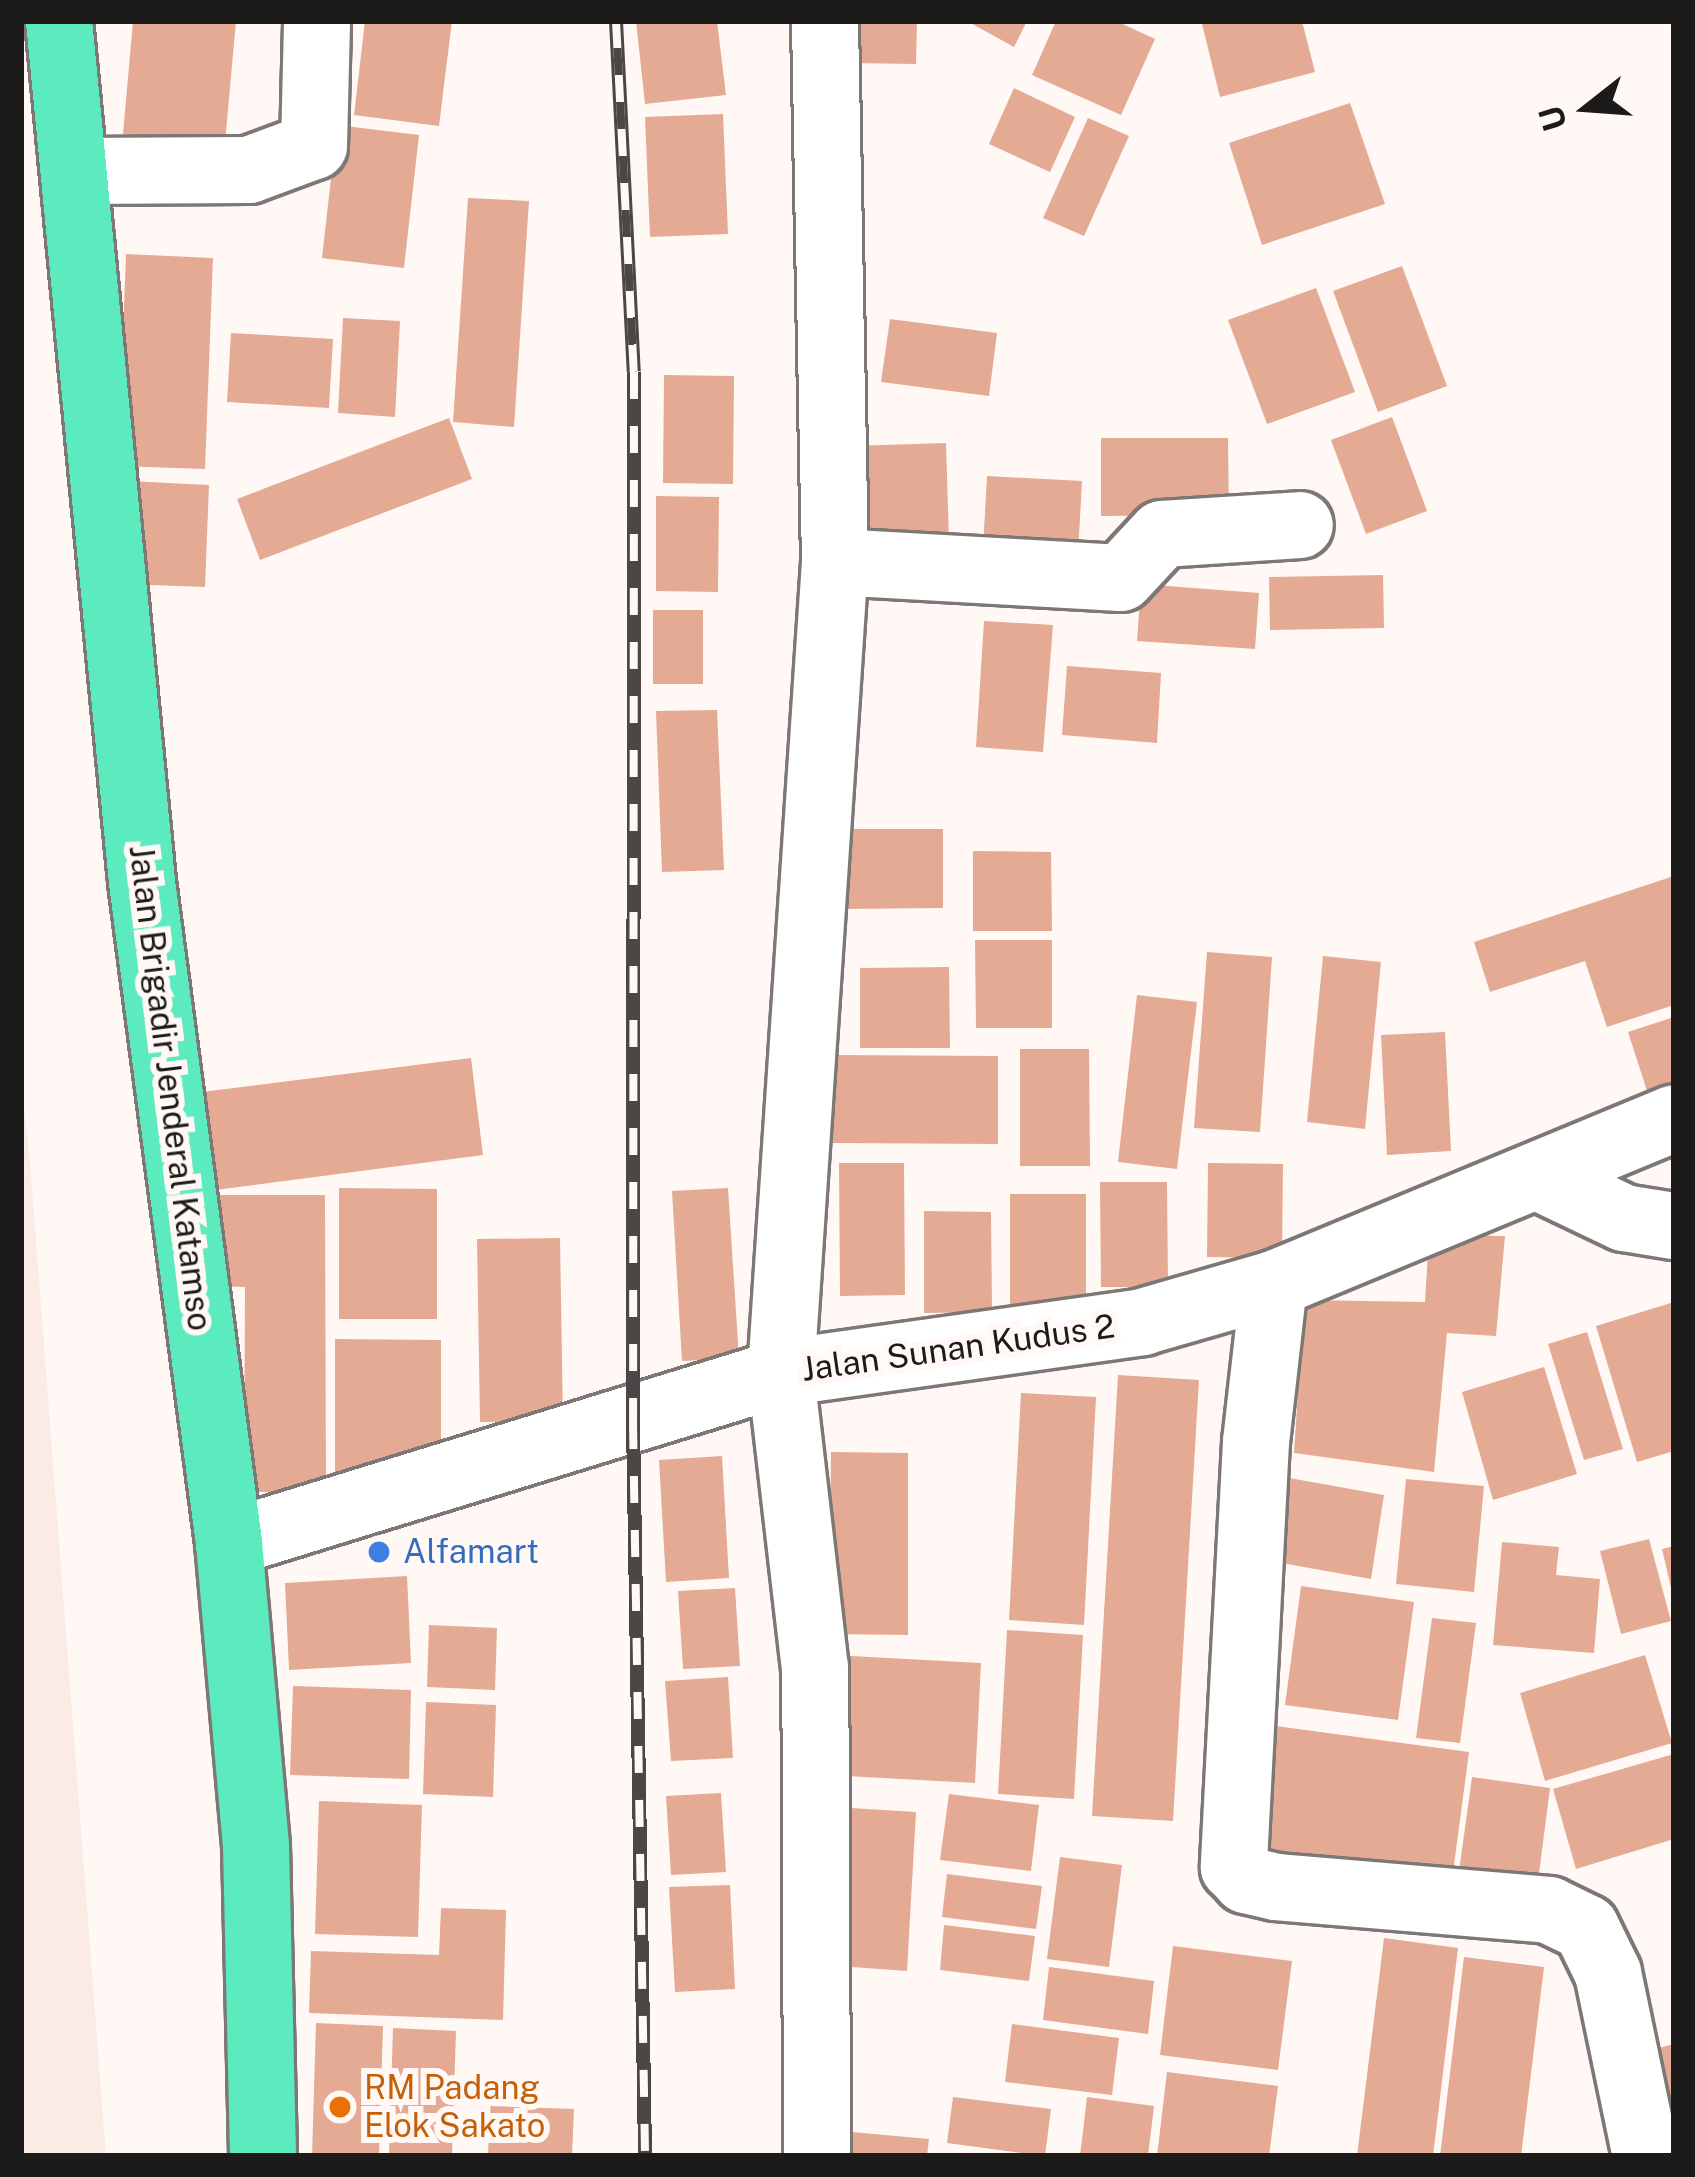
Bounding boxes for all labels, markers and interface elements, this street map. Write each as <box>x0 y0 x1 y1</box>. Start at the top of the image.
north arrow <box>1527 48 1647 168</box>
text: U <box>1531 102 1574 136</box>
street label: Jalan Brigadir Jenderal Katamso <box>121 843 219 1333</box>
street label: Jalan Sunan Kudus 2 <box>799 1306 1117 1390</box>
place label: Alfamart <box>403 1532 539 1572</box>
marker: Alfamart <box>366 1539 392 1565</box>
place label: RM Padang Elok Sakato <box>364 2068 545 2146</box>
marker: RM Padang Elok Sakato <box>327 2094 353 2120</box>

